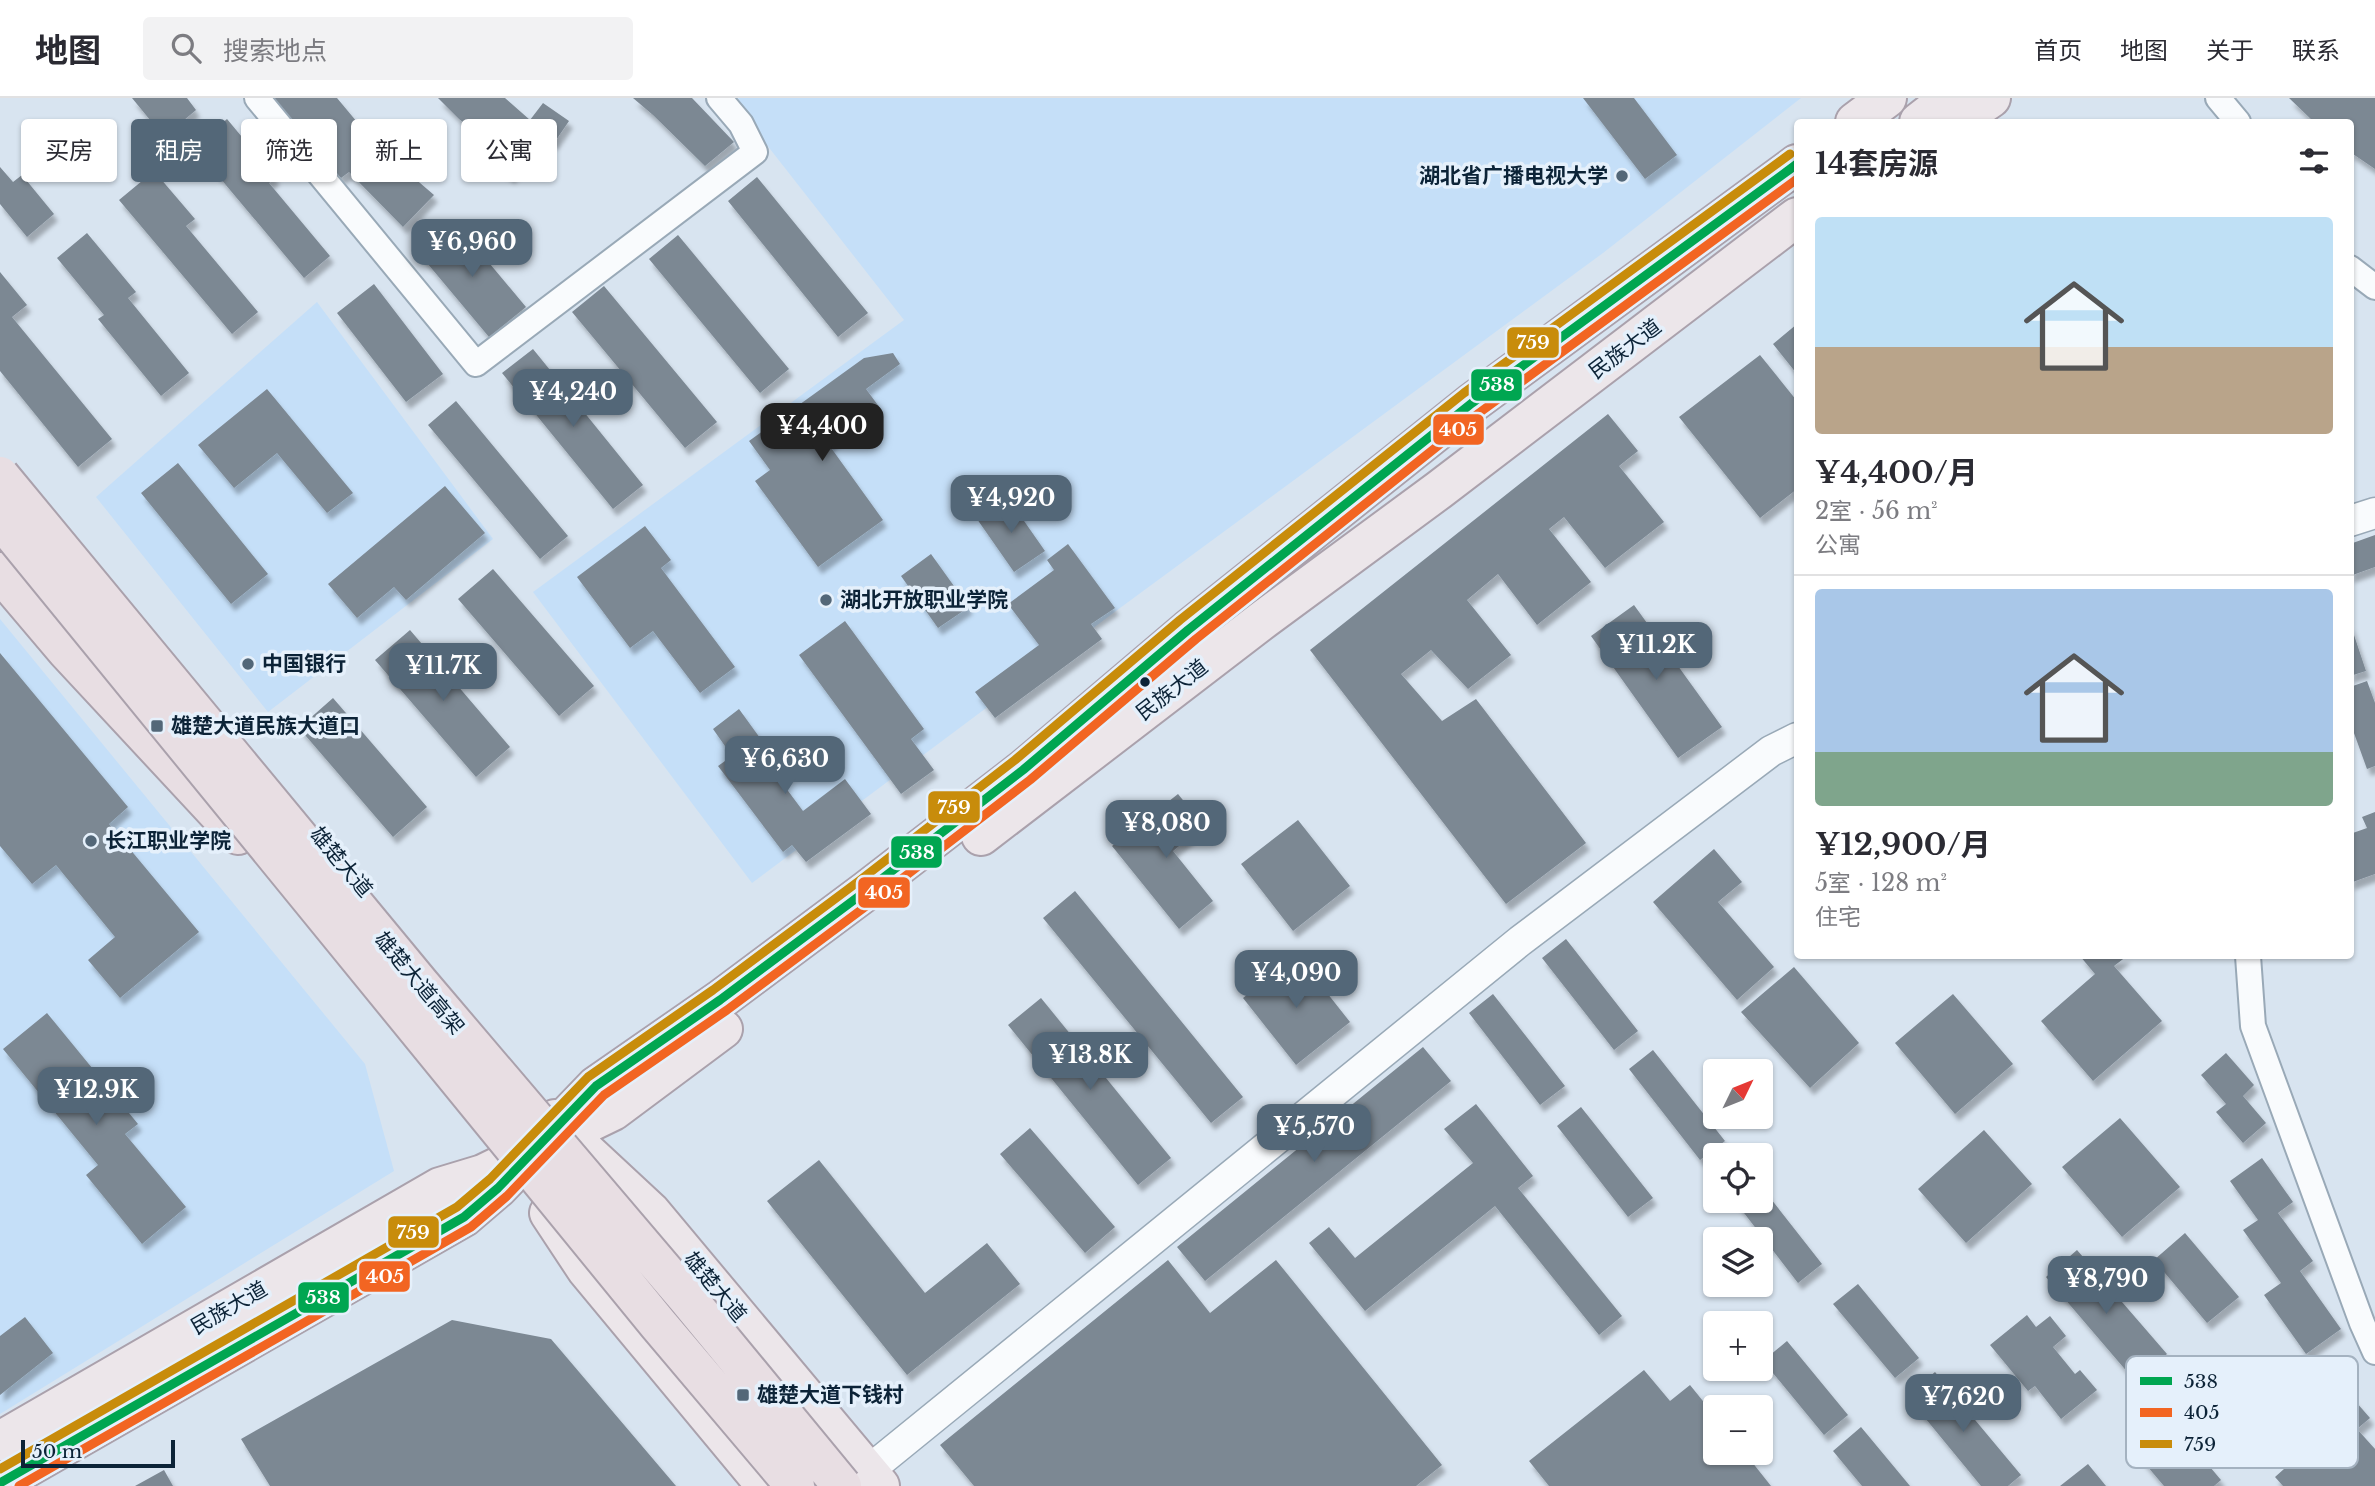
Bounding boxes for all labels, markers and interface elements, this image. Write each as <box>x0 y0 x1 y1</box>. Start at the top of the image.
search box <box>143 17 633 80</box>
icon: search <box>167 29 205 67</box>
text: 地图 <box>35 30 101 71</box>
text: 搜索地点 <box>223 35 327 67</box>
text: 首页 <box>2034 36 2082 65</box>
text: 地图 <box>2120 36 2168 65</box>
text: 关于 <box>2206 36 2254 65</box>
text: 联系 <box>2292 36 2340 65</box>
chip: 买房 <box>21 119 117 182</box>
chip: 租房 <box>131 119 227 182</box>
chip: 筛选 <box>241 119 337 182</box>
chip: 新上 <box>351 119 447 182</box>
chip: 公寓 <box>461 119 557 182</box>
icon: filters <box>2295 142 2333 180</box>
text: 14套房源 <box>1815 145 1938 182</box>
place label: 湖北省广播电视大学 <box>1419 163 1608 189</box>
marker: 湖北省广播电视大学 <box>1614 168 1630 184</box>
pin: ¥6,960 <box>415 220 529 279</box>
text: ¥6,960 <box>427 228 517 256</box>
icon: home <box>2011 263 2137 389</box>
street label: 民族大道 <box>1584 313 1666 385</box>
line badge: 759 <box>1506 326 1560 359</box>
text: 759 <box>1516 331 1550 354</box>
line badge: 538 <box>1470 368 1523 402</box>
pin: ¥4,240 <box>516 370 630 429</box>
text: 538 <box>1479 373 1515 396</box>
text: ¥4,240 <box>529 378 617 406</box>
pin: ¥4,400 <box>765 404 879 463</box>
text: ¥4,400 <box>777 412 867 440</box>
line badge: 405 <box>1432 413 1485 446</box>
text: 405 <box>1439 418 1477 441</box>
text: ¥4,400/月 <box>1815 454 1978 491</box>
pin: ¥4,920 <box>954 476 1068 535</box>
text: ¥4,920 <box>967 484 1055 512</box>
text: 2室 · 56 m² <box>1815 497 1938 525</box>
text: 公寓 <box>1815 531 1861 559</box>
place label: 湖北开放职业学院 <box>840 587 1008 613</box>
marker: 湖北开放职业学院 <box>818 592 834 608</box>
pin: ¥11.2K <box>1599 622 1713 682</box>
text: ¥11.2K <box>1616 631 1696 659</box>
icon: home <box>2011 635 2137 761</box>
pin: ¥11.7K <box>386 644 500 703</box>
place label: 中国银行 <box>262 651 346 677</box>
text: ¥11.7K <box>405 652 481 680</box>
street label: 民族大道 <box>1131 654 1213 726</box>
marker: 中国银行 <box>240 656 256 672</box>
unlabelled marker <box>1138 675 1152 689</box>
place label: 雄楚大道民族大道口 <box>171 713 360 739</box>
marker: 雄楚大道民族大道口 <box>149 718 165 734</box>
pin: ¥6,630 <box>728 736 842 796</box>
text: ¥6,630 <box>741 745 829 773</box>
line badge: 759 <box>927 790 981 824</box>
text: 759 <box>937 796 971 819</box>
pin: ¥8,080 <box>1109 800 1223 860</box>
text: ¥8,080 <box>1121 809 1211 837</box>
street label: 雄楚大道 <box>304 821 378 903</box>
text: ¥12,900/月 <box>1815 826 1991 863</box>
place label: 长江职业学院 <box>105 828 231 854</box>
marker: 长江职业学院 <box>83 833 99 849</box>
line badge: 538 <box>890 835 943 869</box>
text: 538 <box>899 841 935 864</box>
text: 5室 · 128 m² <box>1815 869 1947 897</box>
line badge: 405 <box>857 876 911 909</box>
text: 405 <box>865 881 903 904</box>
text: 住宅 <box>1815 903 1861 931</box>
street label: 雄楚大道高架 <box>369 926 469 1040</box>
pin: ¥4,090 <box>1239 950 1353 1010</box>
text: ¥4,090 <box>1251 959 1341 987</box>
pin: ¥13.8K <box>1033 1032 1147 1092</box>
text: ¥13.8K <box>1048 1041 1132 1069</box>
north arrow <box>1703 1059 1773 1129</box>
map controls <box>1703 1059 1773 1465</box>
pin: ¥12.9K <box>39 1068 153 1127</box>
text: ¥12.9K <box>54 1076 138 1104</box>
pin: ¥5,570 <box>1257 1104 1371 1164</box>
text: ¥5,570 <box>1273 1113 1355 1141</box>
button: locate <box>1703 1143 1773 1213</box>
line badge: 759 <box>387 1215 440 1249</box>
text: 759 <box>396 1221 430 1244</box>
button: layers <box>1703 1227 1773 1297</box>
street label: 雄楚大道 <box>678 1246 752 1328</box>
pin: ¥8,790 <box>2049 1256 2163 1316</box>
line badge: 405 <box>358 1260 411 1293</box>
text: 405 <box>366 1265 404 1288</box>
text: ¥8,790 <box>2064 1265 2148 1293</box>
street label: 民族大道 <box>186 1276 272 1340</box>
line badge: 538 <box>297 1281 350 1314</box>
text: 538 <box>305 1286 341 1309</box>
button: + <box>1703 1311 1773 1381</box>
legend <box>2126 1356 2358 1468</box>
text: 538 <box>2184 1370 2218 1393</box>
pin: ¥7,620 <box>1906 1374 2020 1434</box>
place label: 雄楚大道下钱村 <box>757 1382 904 1408</box>
text: ¥7,620 <box>1921 1383 2005 1411</box>
marker: 雄楚大道下钱村 <box>735 1387 751 1403</box>
button: − <box>1703 1395 1773 1465</box>
text: 405 <box>2184 1401 2219 1424</box>
text: 759 <box>2184 1433 2216 1456</box>
scale bar <box>21 1437 175 1469</box>
text: 50 m <box>32 1440 82 1463</box>

